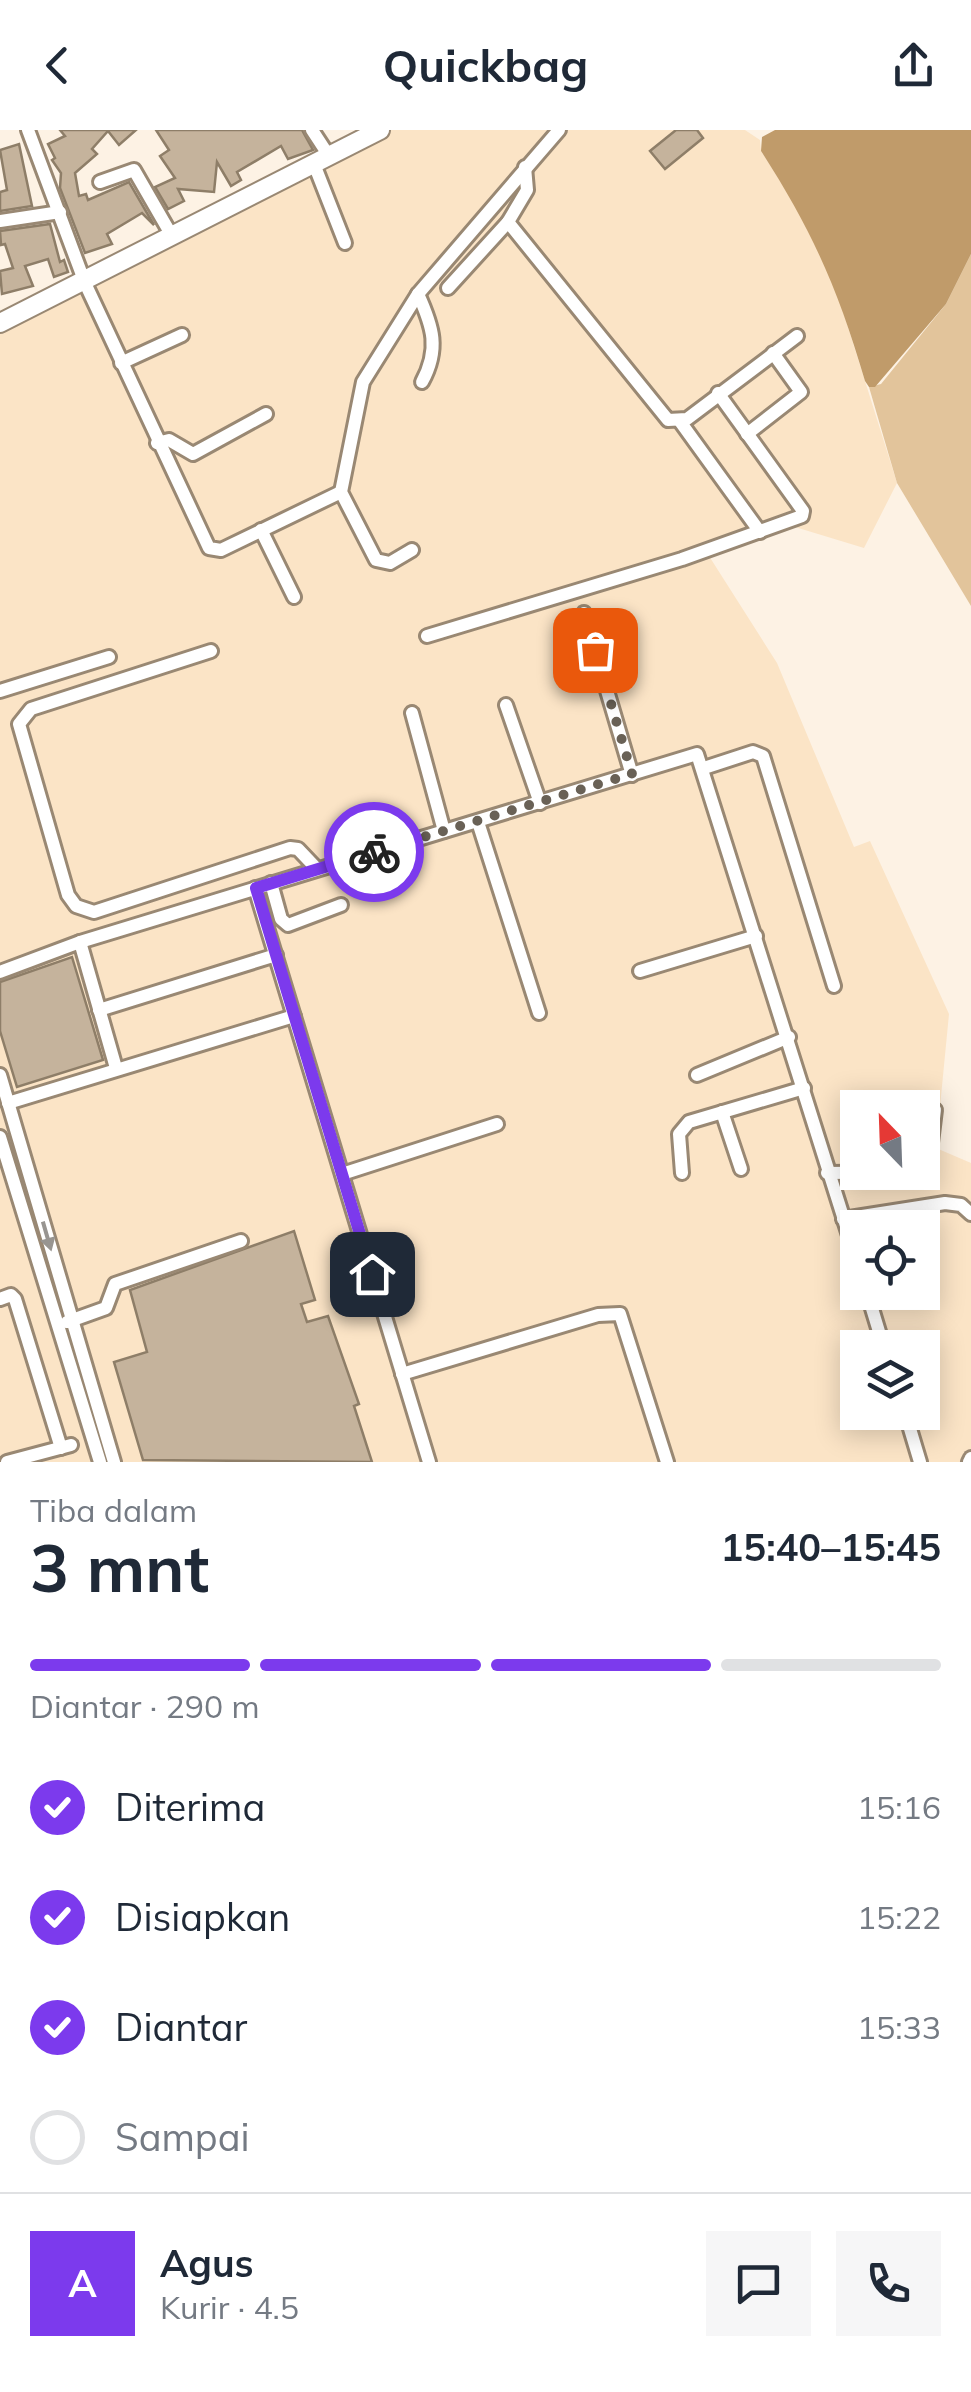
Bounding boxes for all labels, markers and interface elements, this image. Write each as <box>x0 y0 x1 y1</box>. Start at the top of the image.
text: Quickbag <box>383 37 588 93</box>
icon: back <box>30 38 85 93</box>
icon: share <box>886 38 941 93</box>
pin <box>553 608 638 693</box>
icon: bag <box>568 623 623 678</box>
courier <box>324 802 424 902</box>
icon: bike <box>347 825 402 880</box>
north arrow <box>840 1090 940 1190</box>
map controls <box>840 1090 940 1430</box>
button: locate <box>840 1210 940 1310</box>
one-way arrow <box>40 1221 55 1252</box>
pin <box>330 1232 415 1317</box>
icon: home <box>345 1247 400 1302</box>
button: layers <box>840 1330 940 1430</box>
text: Tiba dalam <box>30 1490 197 1530</box>
text: 15:40–15:45 <box>721 1523 941 1571</box>
text: 3 mnt <box>30 1527 209 1608</box>
text: Diantar · 290 m <box>30 1686 260 1726</box>
icon: check <box>30 1780 85 1835</box>
text: Diterima <box>115 1783 265 1831</box>
text: 15:16 <box>857 1787 941 1827</box>
icon: check <box>30 1890 85 1945</box>
text: Disiapkan <box>115 1893 290 1941</box>
text: 15:22 <box>857 1897 941 1937</box>
icon: check <box>30 2000 85 2055</box>
text: Diantar <box>115 2003 247 2051</box>
text: 15:33 <box>857 2007 941 2047</box>
text: Sampai <box>115 2113 249 2161</box>
button: chat <box>706 2231 811 2336</box>
button: phone <box>836 2231 941 2336</box>
text: Agus <box>160 2239 254 2287</box>
text: A <box>68 2259 97 2307</box>
text: Kurir · 4.5 <box>160 2287 299 2327</box>

